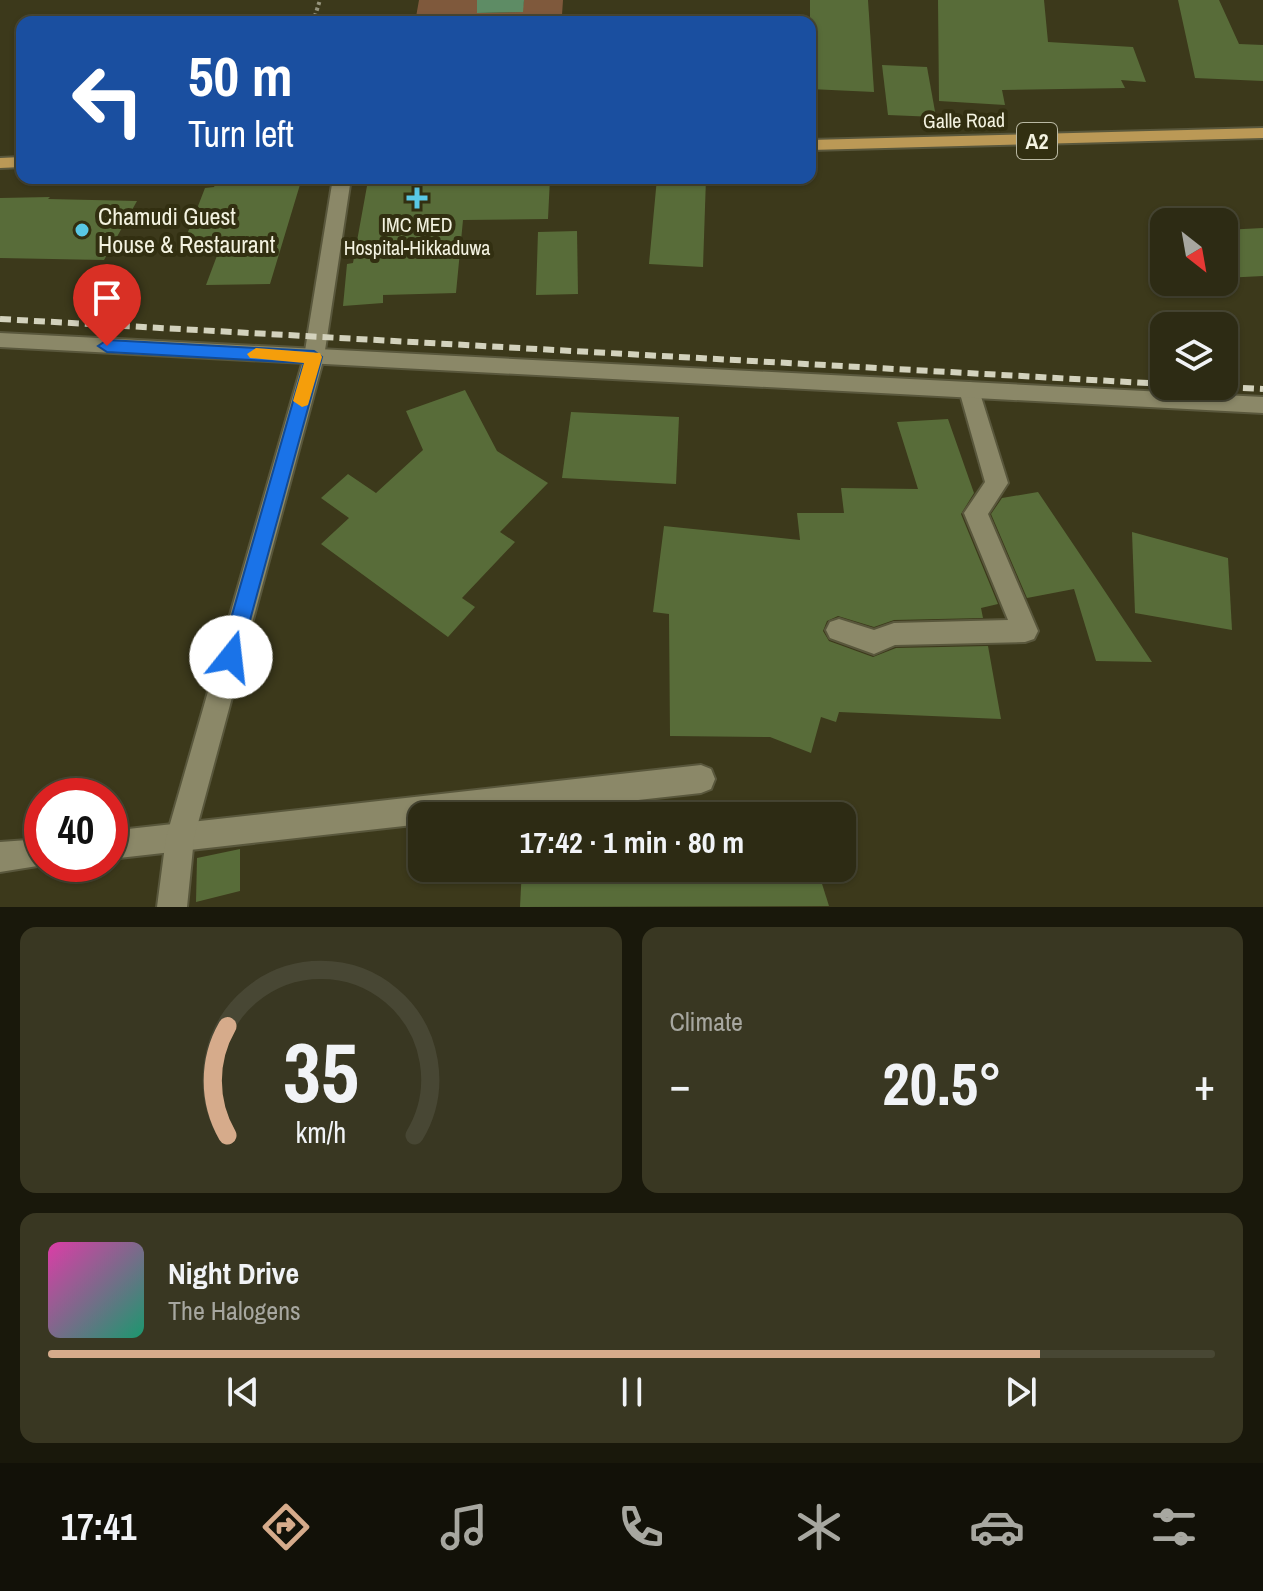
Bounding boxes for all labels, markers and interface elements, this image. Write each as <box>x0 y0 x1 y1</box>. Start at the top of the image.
text: 50 m <box>188 38 293 113</box>
icon: left <box>56 48 160 152</box>
street label: Galle Road <box>923 106 1005 134</box>
text: Turn left <box>188 110 294 158</box>
road number: A2 <box>1017 123 1057 159</box>
marker: IMC MED Hospital-Hikkaduwa <box>406 187 428 209</box>
place label: Chamudi Guest House & Restaurant <box>98 200 276 260</box>
north arrow <box>1150 208 1238 296</box>
map controls <box>1150 208 1238 400</box>
place label: IMC MED Hospital-Hikkaduwa <box>344 211 490 261</box>
marker: Chamudi Guest House & Restaurant <box>73 221 91 239</box>
pin <box>73 264 141 346</box>
icon: arrive <box>85 276 129 320</box>
button: layers <box>1150 312 1238 400</box>
position arrow <box>189 615 273 699</box>
speed limit sign: 40 <box>24 778 128 882</box>
text: 17:42 · 1 min · 80 m <box>520 822 744 862</box>
text: Climate <box>670 1004 743 1039</box>
text: 35 <box>283 1016 359 1128</box>
text: 20.5° <box>882 1043 1002 1124</box>
text: − <box>670 1054 691 1114</box>
text: + <box>1194 1054 1215 1114</box>
text: km/h <box>295 1113 346 1152</box>
text: Night Drive <box>168 1253 299 1293</box>
text: The Halogens <box>168 1293 301 1328</box>
icon: previous <box>221 1370 265 1414</box>
icon: pause <box>610 1370 654 1414</box>
icon: next <box>999 1370 1043 1414</box>
icon: directions <box>258 1499 314 1555</box>
icon: music <box>436 1499 492 1555</box>
icon: phone <box>613 1499 669 1555</box>
icon: climate <box>791 1499 847 1555</box>
icon: car <box>969 1499 1025 1555</box>
icon: filters <box>1146 1499 1202 1555</box>
text: 17:41 <box>61 1503 136 1551</box>

